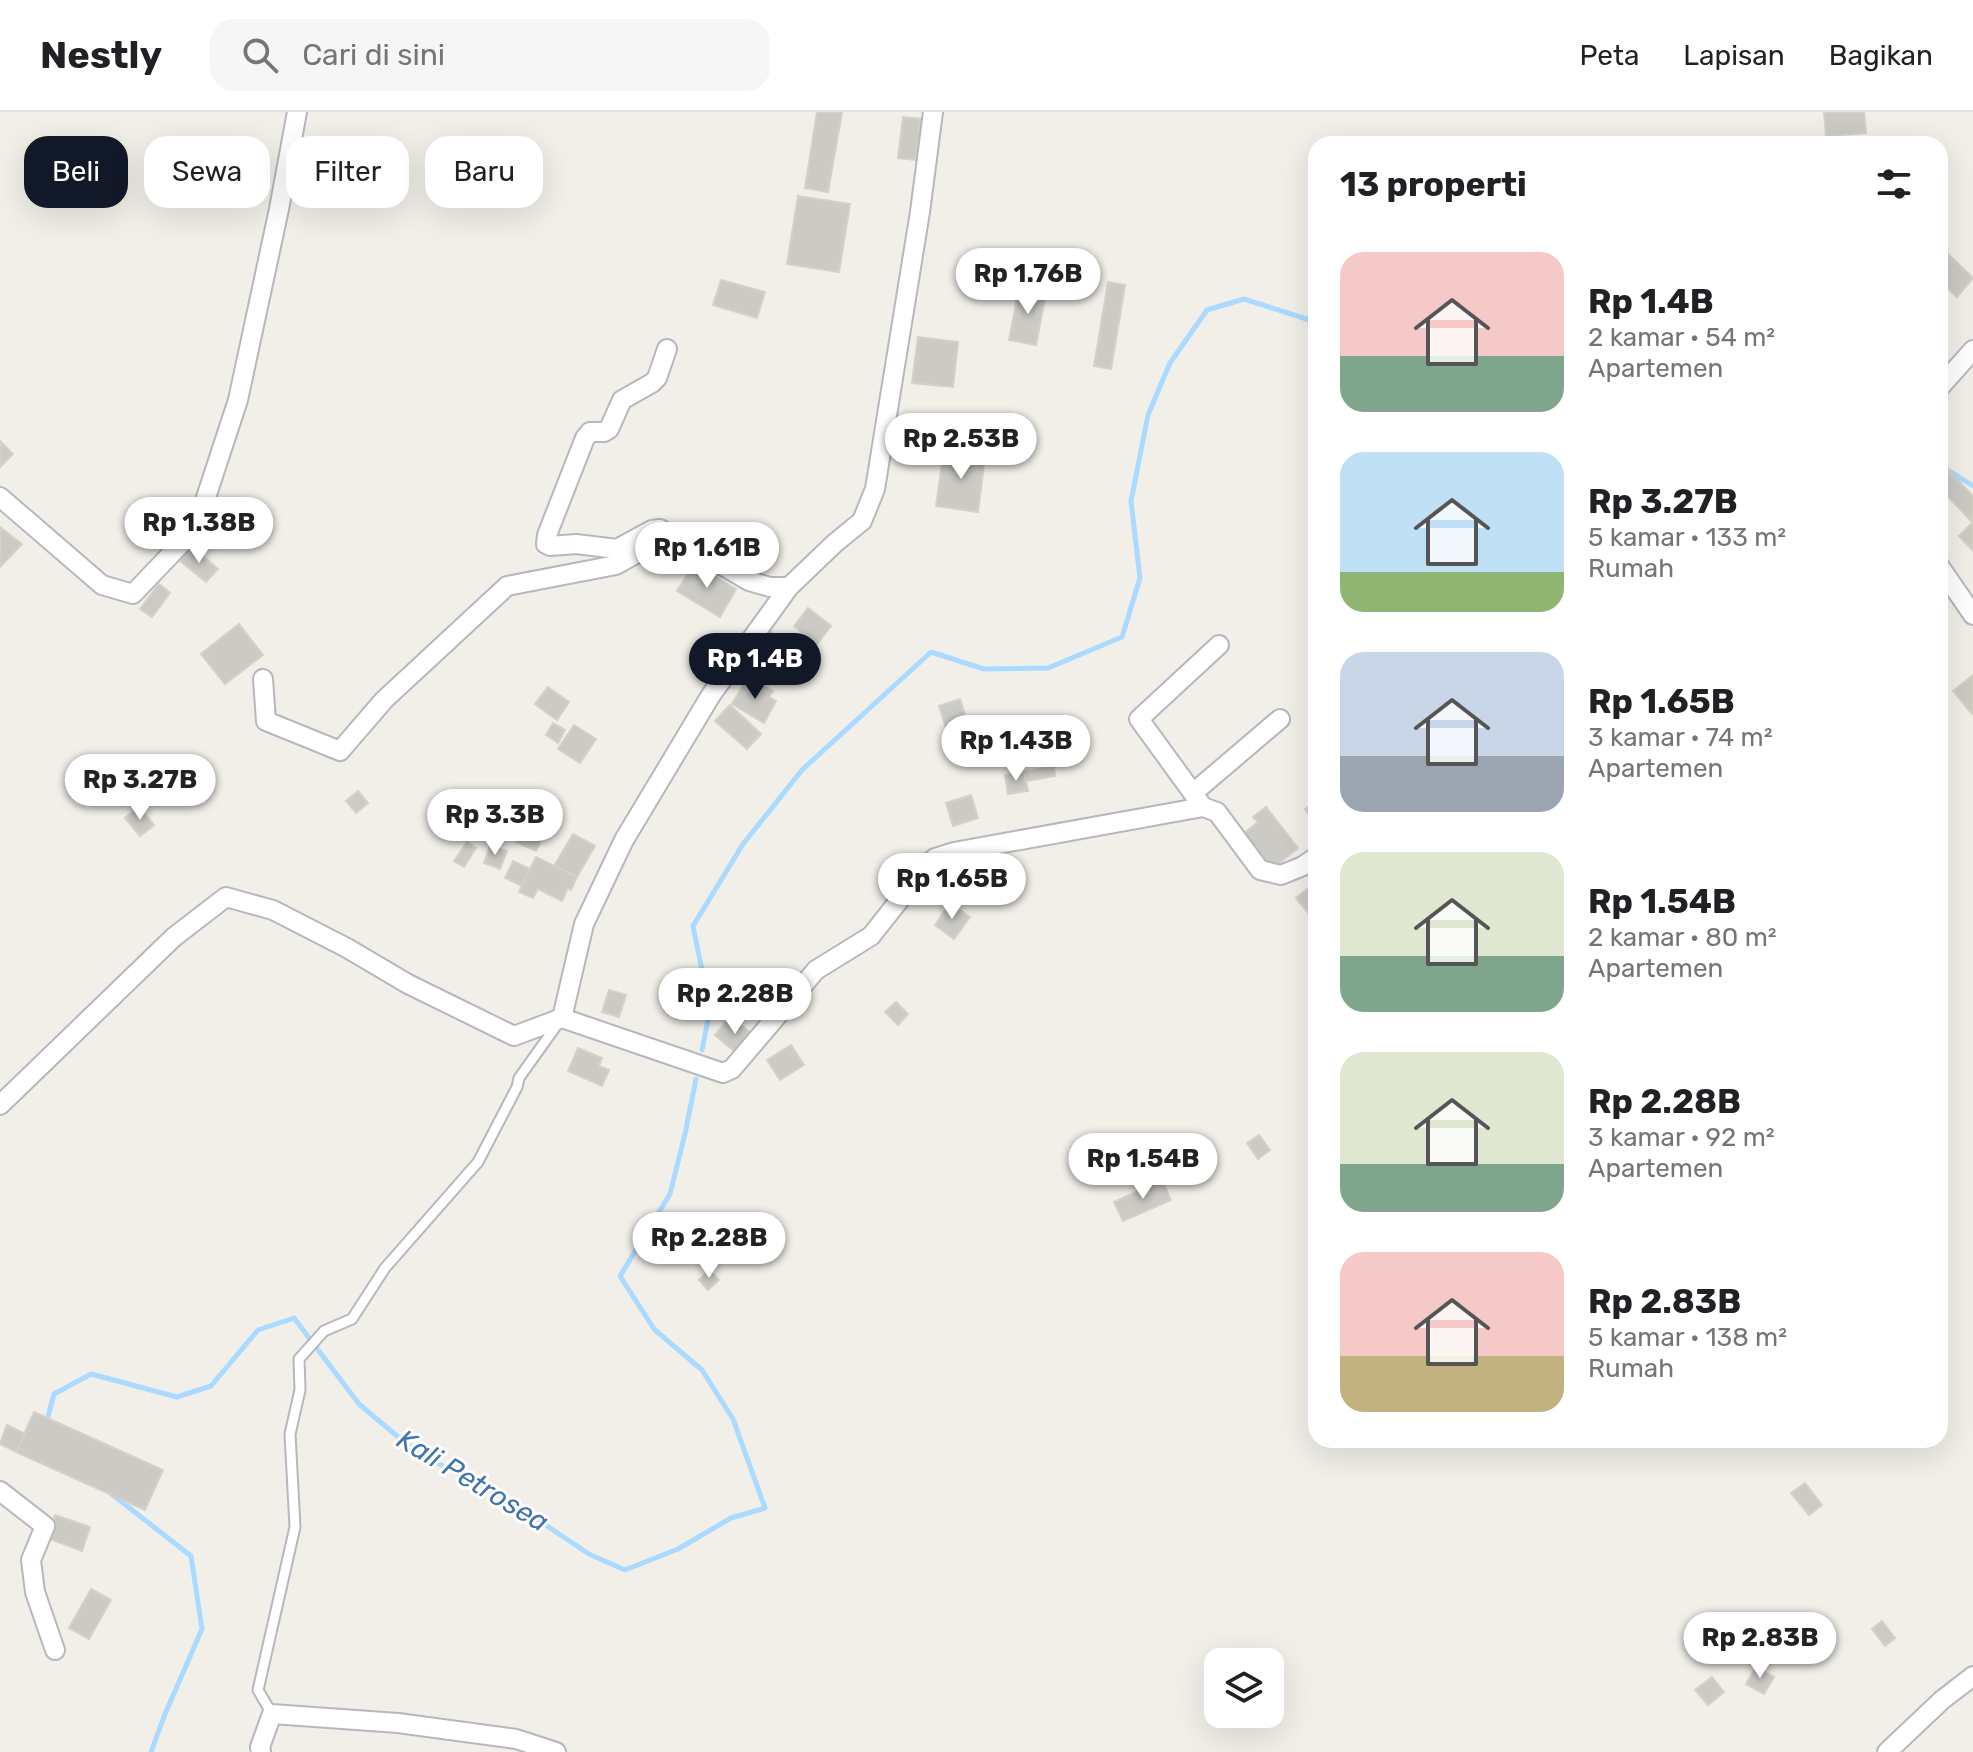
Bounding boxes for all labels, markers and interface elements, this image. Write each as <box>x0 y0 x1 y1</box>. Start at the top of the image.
search box <box>210 19 770 91</box>
text: Nestly <box>40 32 162 78</box>
icon: search <box>238 33 282 77</box>
text: Cari di sini <box>302 37 445 73</box>
text: Peta <box>1580 39 1639 72</box>
text: Lapisan <box>1683 39 1785 72</box>
text: Bagikan <box>1829 39 1933 72</box>
chip: Beli <box>24 136 128 208</box>
chip: Sewa <box>144 136 270 208</box>
chip: Filter <box>286 136 409 208</box>
chip: Baru <box>425 136 543 208</box>
icon: filters <box>1872 162 1916 206</box>
text: 13 properti <box>1340 164 1527 205</box>
pin: Rp 1.76B <box>945 248 1111 316</box>
text: Rp 1.76B <box>974 258 1082 289</box>
text: Rp 1.4B <box>1588 281 1714 322</box>
icon: home <box>1404 284 1500 380</box>
text: 2 kamar · 54 m² <box>1588 322 1775 353</box>
text: Apartemen <box>1588 353 1723 384</box>
pin: Rp 2.53B <box>878 413 1044 481</box>
text: Rp 2.53B <box>903 423 1019 454</box>
text: Rp 3.27B <box>1588 481 1738 522</box>
icon: home <box>1404 484 1500 580</box>
pin: Rp 1.38B <box>116 497 282 565</box>
text: Rp 1.38B <box>142 507 256 538</box>
pin: Rp 1.61B <box>624 522 790 590</box>
text: 5 kamar · 133 m² <box>1588 522 1786 553</box>
text: Rp 1.61B <box>653 532 761 563</box>
text: Rumah <box>1588 553 1674 584</box>
pin: Rp 1.4B <box>681 633 829 701</box>
text: Rp 1.4B <box>707 643 803 674</box>
text: Rp 1.65B <box>1588 681 1735 722</box>
icon: home <box>1404 684 1500 780</box>
pin: Rp 1.43B <box>933 715 1099 783</box>
text: 3 kamar · 74 m² <box>1588 722 1773 753</box>
text: Rp 1.43B <box>959 725 1073 756</box>
text: Apartemen <box>1588 753 1723 784</box>
pin: Rp 3.27B <box>57 754 223 822</box>
text: Rp 3.27B <box>83 764 197 795</box>
pin: Rp 3.3B <box>421 789 569 857</box>
text: Rp 3.3B <box>445 799 545 830</box>
pin: Rp 1.65B <box>869 853 1035 921</box>
text: Rp 1.65B <box>896 863 1008 894</box>
text: Rp 1.54B <box>1588 881 1736 922</box>
icon: home <box>1404 884 1500 980</box>
text: 2 kamar · 80 m² <box>1588 922 1777 953</box>
text: Apartemen <box>1588 953 1723 984</box>
pin: Rp 2.28B <box>652 968 818 1036</box>
text: Rp 2.28B <box>676 978 794 1009</box>
text: Rp 2.28B <box>1588 1081 1741 1122</box>
icon: home <box>1404 1084 1500 1180</box>
text: 3 kamar · 92 m² <box>1588 1122 1775 1153</box>
pin: Rp 1.54B <box>1060 1133 1226 1201</box>
text: Rp 1.54B <box>1086 1143 1200 1174</box>
text: Apartemen <box>1588 1153 1723 1184</box>
pin: Rp 2.28B <box>626 1212 792 1280</box>
text: Rp 2.28B <box>650 1222 768 1253</box>
text: Rp 2.83B <box>1588 1281 1741 1322</box>
icon: home <box>1404 1284 1500 1380</box>
text: 5 kamar · 138 m² <box>1588 1322 1787 1353</box>
text: Rumah <box>1588 1353 1674 1384</box>
water label: Kali Petrosea <box>391 1422 554 1539</box>
pin: Rp 2.83B <box>1677 1612 1843 1680</box>
text: Rp 2.83B <box>1701 1622 1819 1653</box>
map controls <box>1204 1648 1284 1728</box>
button: layers <box>1204 1648 1284 1728</box>

